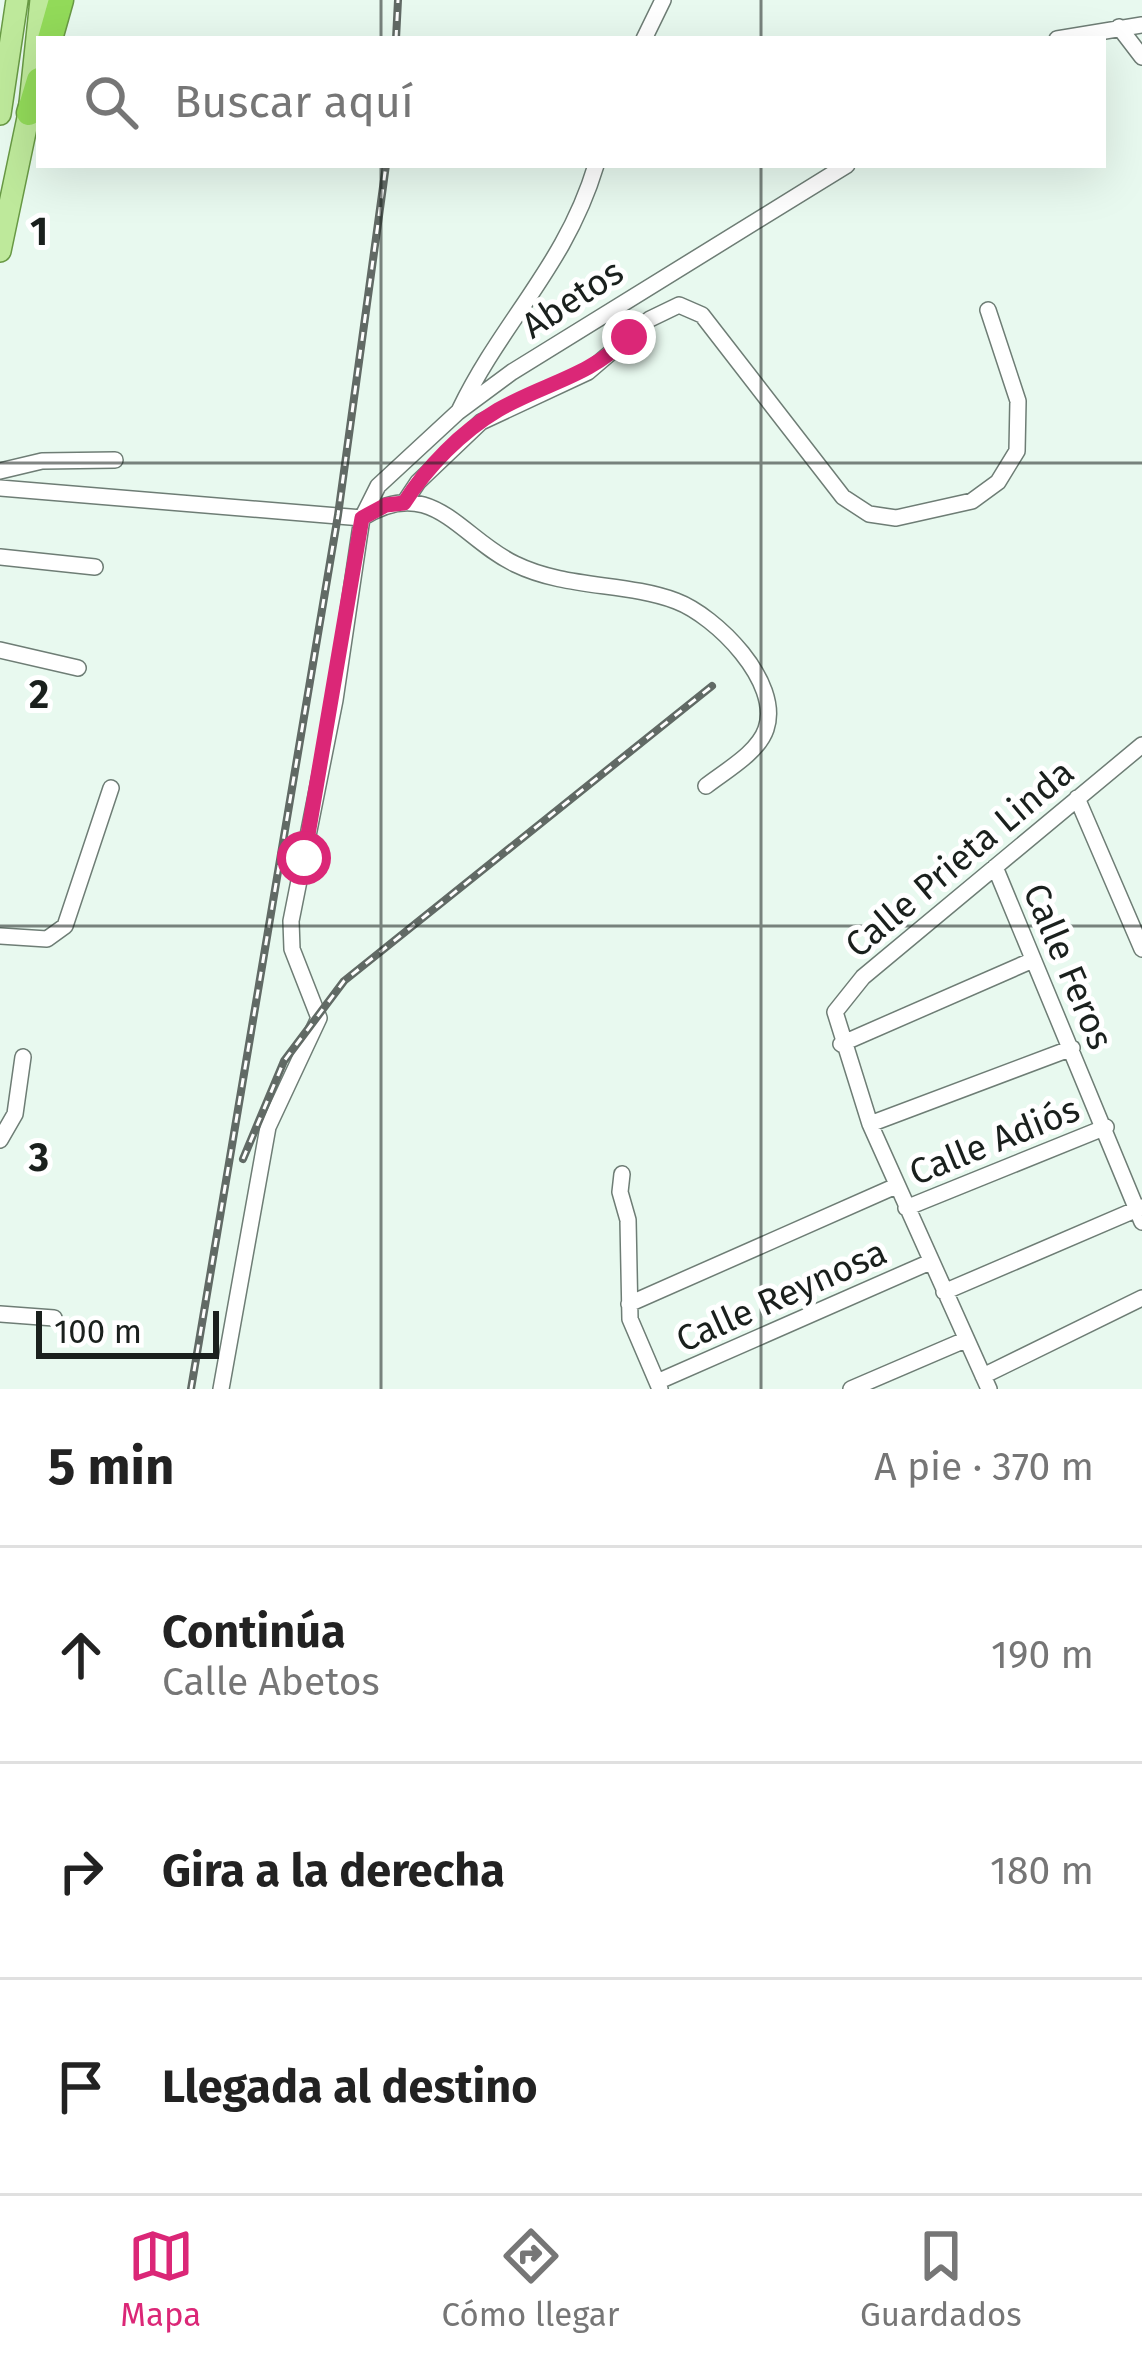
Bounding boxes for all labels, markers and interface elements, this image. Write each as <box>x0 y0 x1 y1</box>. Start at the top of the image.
search box <box>36 36 1106 168</box>
icon: search <box>78 69 144 135</box>
text: Buscar aquí <box>174 75 414 129</box>
text: 1 <box>30 209 48 255</box>
street label: Abetos <box>514 250 631 348</box>
route end <box>602 310 656 364</box>
text: 2 <box>29 672 49 718</box>
street label: Calle Prieta Linda <box>836 750 1083 967</box>
route start <box>277 831 331 885</box>
street label: Calle Feros <box>1013 877 1123 1056</box>
street label: Calle Adiós <box>903 1087 1086 1195</box>
text: 3 <box>28 1135 49 1181</box>
street label: Calle Reynosa <box>669 1230 893 1362</box>
scale bar <box>36 1305 219 1358</box>
text: 100 m <box>54 1312 142 1352</box>
text: 5 min <box>48 1436 174 1498</box>
text: A pie · 370 m <box>874 1444 1094 1490</box>
text: Continúa <box>162 1605 346 1659</box>
icon: ahead <box>48 1622 114 1688</box>
text: 190 m <box>991 1632 1094 1678</box>
text: Calle Abetos <box>162 1659 380 1705</box>
icon: right <box>48 1838 114 1904</box>
text: Gira a la derecha <box>162 1844 505 1898</box>
text: 180 m <box>990 1848 1094 1894</box>
icon: arrive <box>48 2054 114 2120</box>
text: Llegada al destino <box>162 2060 537 2114</box>
tab: Mapa <box>120 2223 201 2335</box>
tab: Cómo llegar <box>442 2223 619 2335</box>
tab: Guardados <box>860 2223 1022 2335</box>

